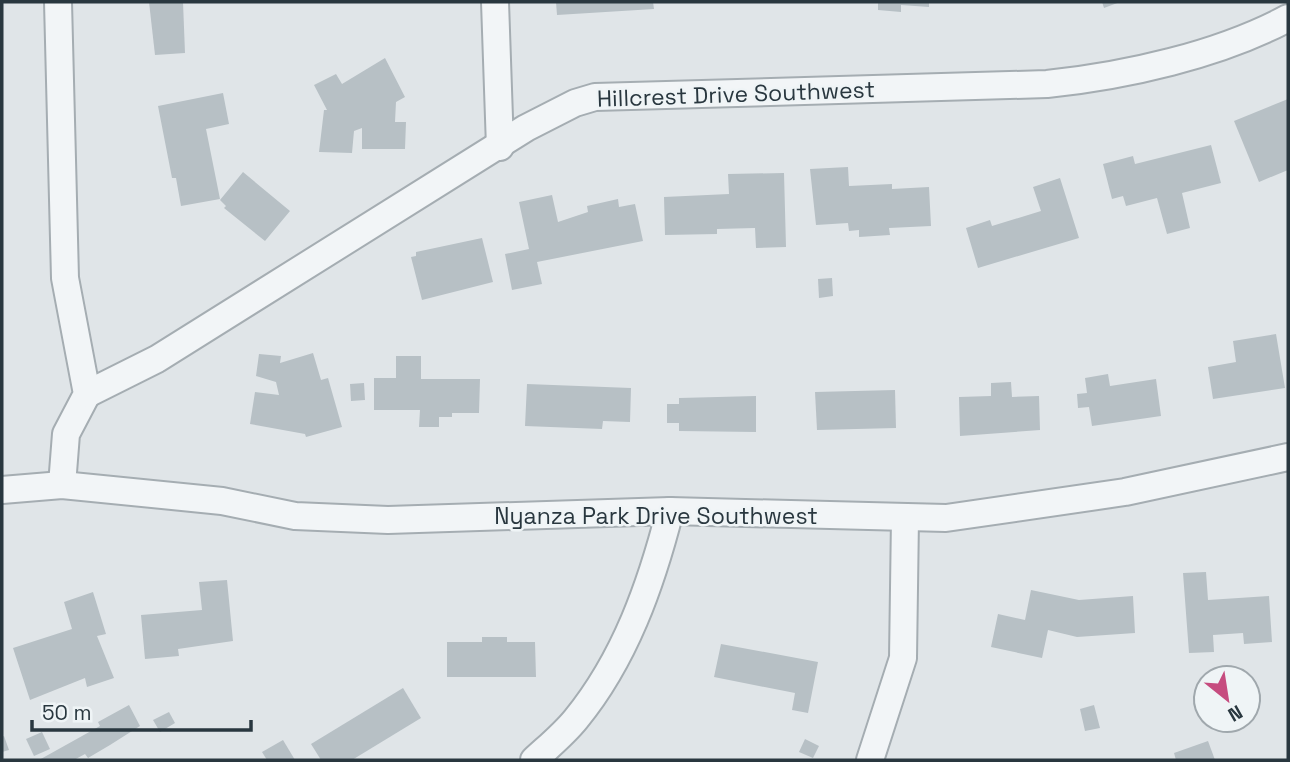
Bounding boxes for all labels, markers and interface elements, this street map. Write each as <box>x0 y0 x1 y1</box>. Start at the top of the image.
street label: Hillcrest Drive Southwest <box>596 74 876 114</box>
street label: Nyanza Park Drive Southwest <box>494 501 818 531</box>
north arrow <box>1192 664 1262 734</box>
scale bar <box>32 688 250 732</box>
text: 50 m <box>42 699 92 726</box>
text: N <box>1223 699 1247 727</box>

